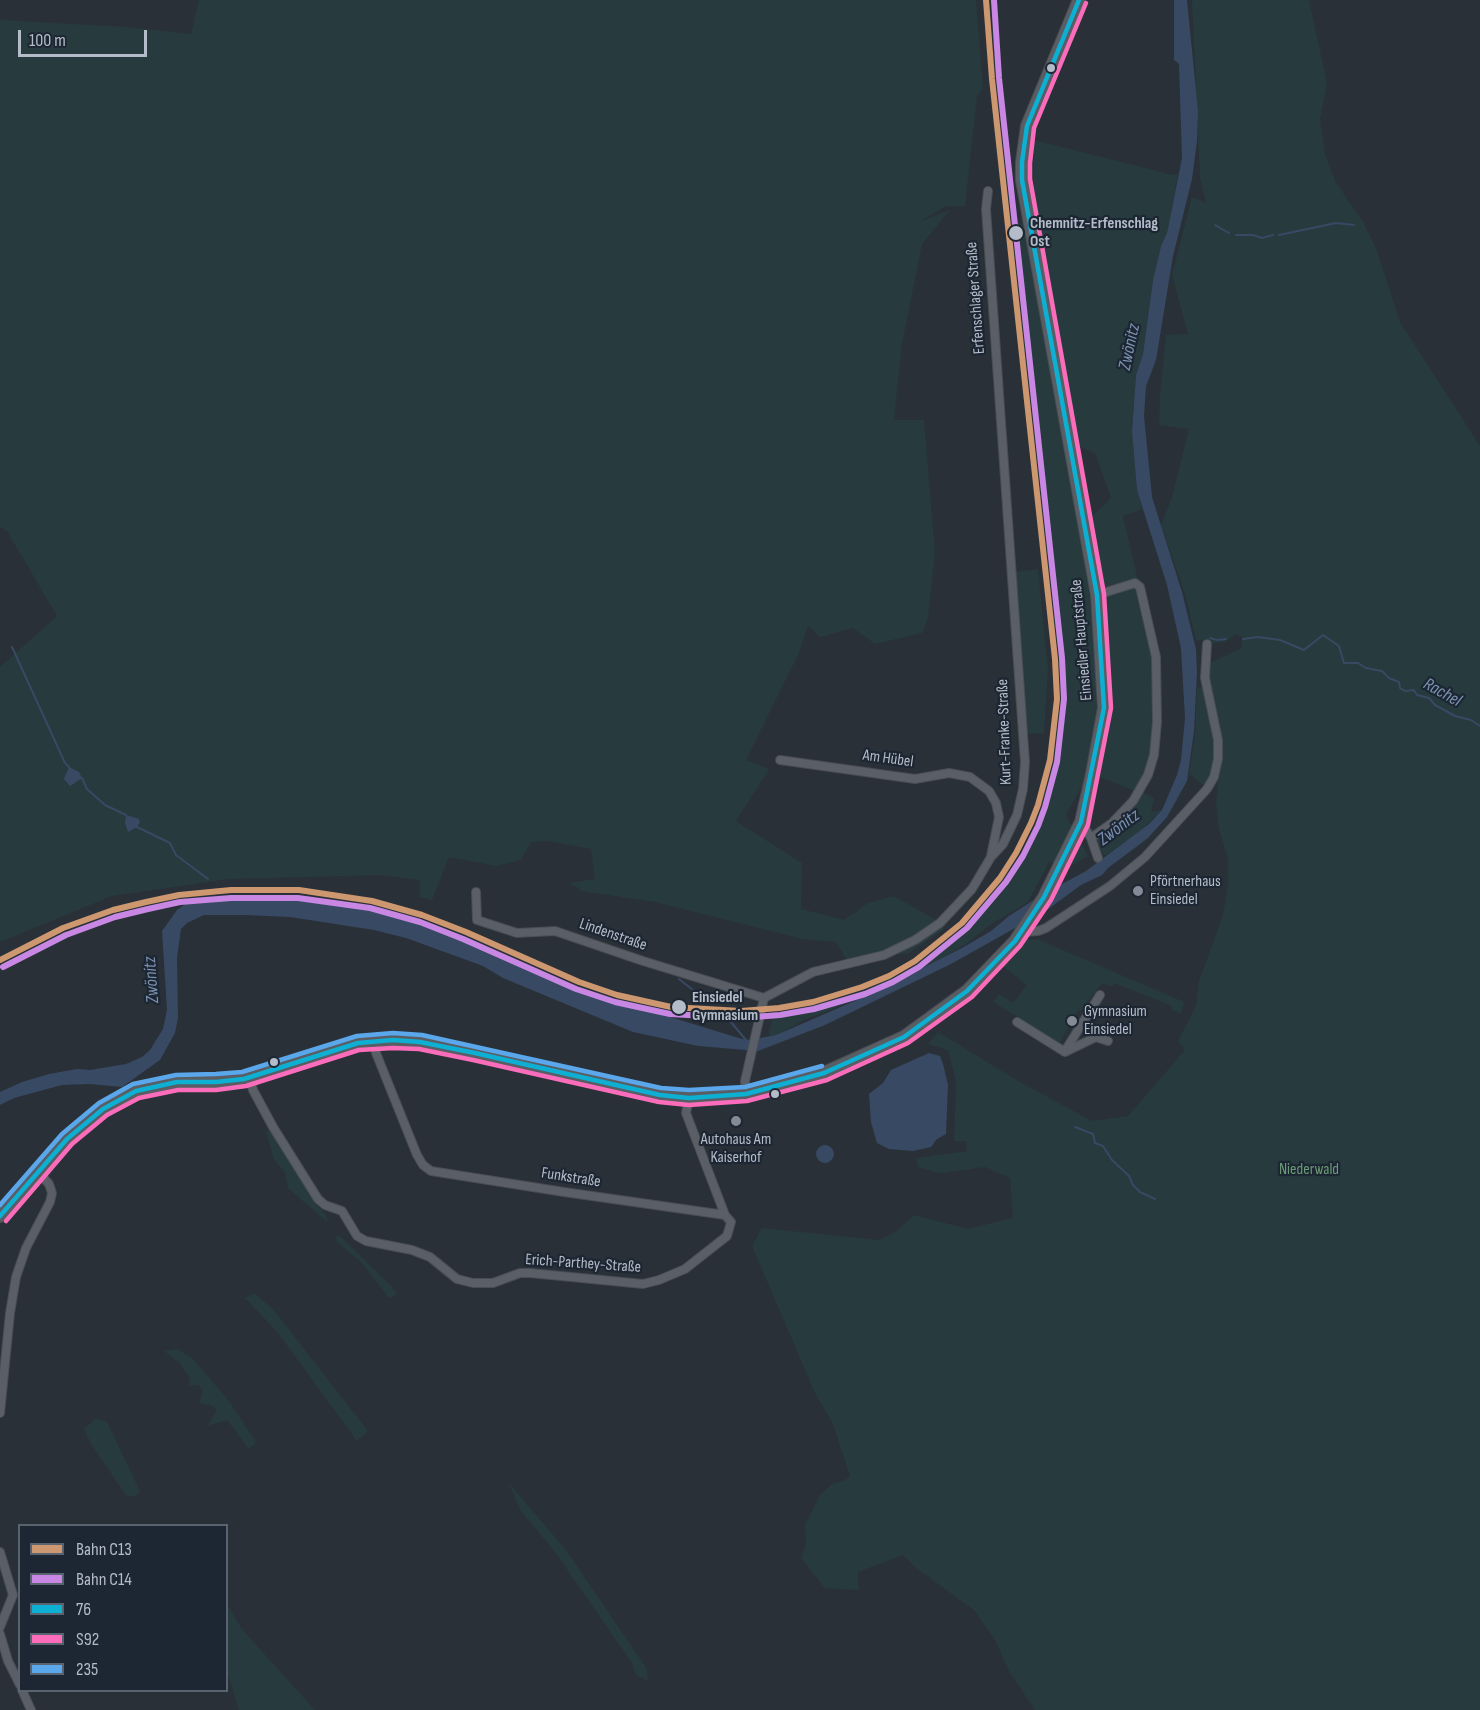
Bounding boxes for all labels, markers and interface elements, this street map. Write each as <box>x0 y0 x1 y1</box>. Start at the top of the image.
scale bar <box>21 18 150 56</box>
text: 100 m <box>29 30 66 51</box>
unlabelled marker <box>1045 62 1057 74</box>
place label: Chemnitz-Erfenschlag Ost <box>1030 214 1158 252</box>
marker: Chemnitz-Erfenschlag Ost <box>1007 224 1025 242</box>
street label: Erfenschlager Straße <box>963 241 989 355</box>
water label: Zwönitz <box>1115 322 1145 372</box>
street label: Einsiedler Hauptstraße <box>1067 579 1097 701</box>
water label: Rachel <box>1419 674 1465 712</box>
street label: Kurt-Franke-Straße <box>994 679 1016 785</box>
street label: Am Hübel <box>861 746 915 772</box>
water label: Zwönitz <box>1094 805 1144 851</box>
place label: Pförtnerhaus Einsiedel <box>1150 872 1221 910</box>
marker: Pförtnerhaus Einsiedel <box>1131 884 1145 898</box>
street label: Lindenstraße <box>577 915 649 955</box>
water label: Zwönitz <box>140 956 164 1004</box>
place label: Einsiedel Gymnasium <box>692 988 758 1026</box>
marker: Einsiedel Gymnasium <box>670 998 688 1016</box>
place label: Gymnasium Einsiedel <box>1084 1002 1147 1040</box>
marker: Gymnasium Einsiedel <box>1065 1014 1079 1028</box>
unlabelled marker <box>268 1056 280 1068</box>
unlabelled marker <box>769 1088 781 1100</box>
marker: Autohaus Am Kaiserhof <box>729 1114 743 1128</box>
place label: Autohaus Am Kaiserhof <box>701 1130 771 1168</box>
park label: Niederwald <box>1279 1160 1339 1180</box>
street label: Funkstraße <box>540 1164 602 1192</box>
street label: Erich-Parthey-Straße <box>524 1250 642 1278</box>
legend <box>18 1524 228 1692</box>
text: Bahn C13 <box>76 1539 132 1560</box>
text: Bahn C14 <box>76 1569 132 1590</box>
text: 76 <box>76 1599 91 1620</box>
text: S92 <box>76 1629 99 1650</box>
text: 235 <box>76 1659 98 1680</box>

